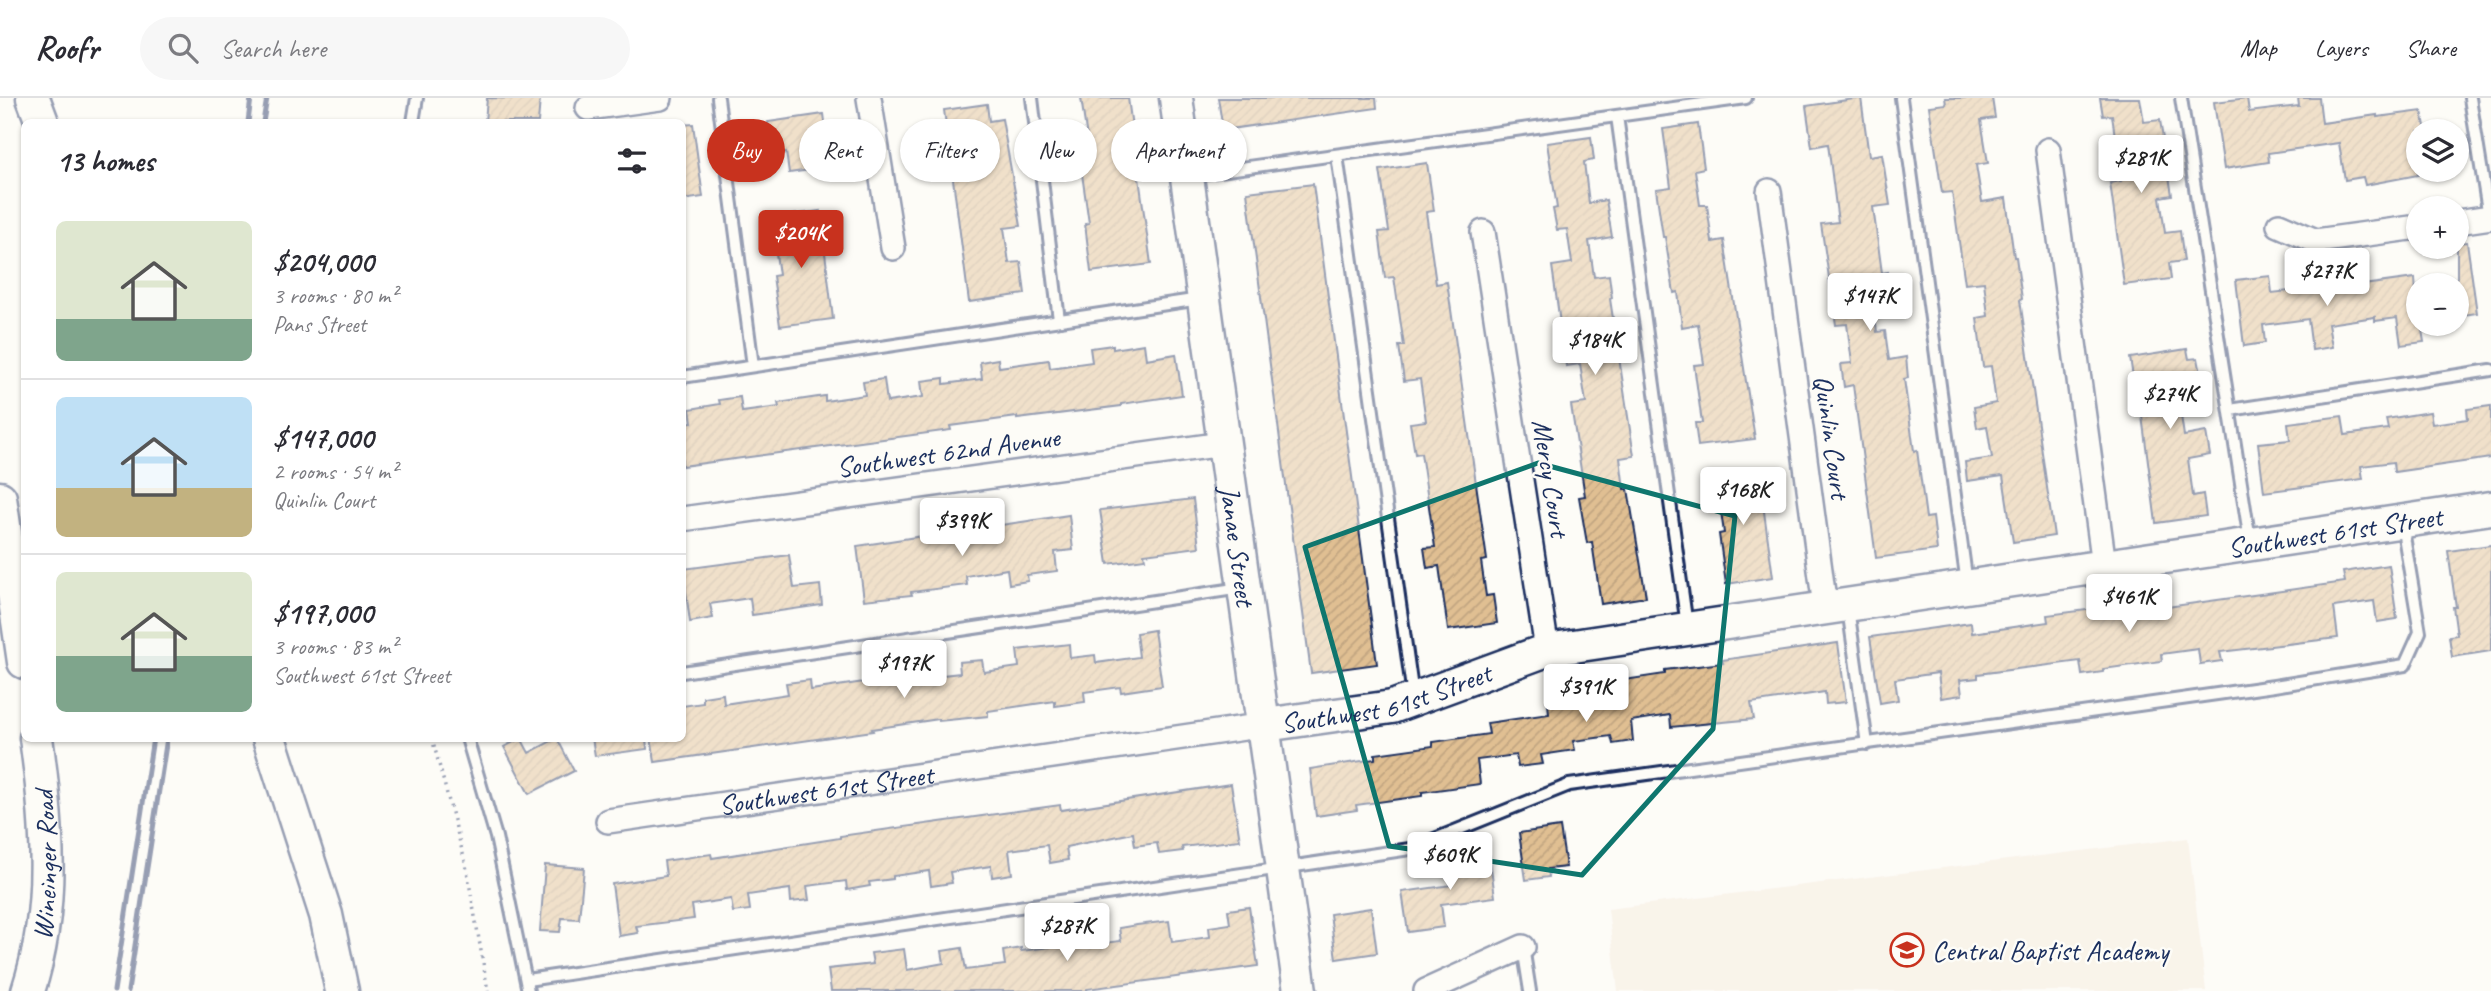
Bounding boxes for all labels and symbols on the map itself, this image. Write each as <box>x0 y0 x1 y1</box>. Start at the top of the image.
pin: $281K <box>2092 136 2190 195</box>
pin: $204K <box>752 211 850 270</box>
pin: $277K <box>2278 248 2376 308</box>
pin: $147K <box>1821 274 1919 333</box>
pin: $184K <box>1546 317 1644 377</box>
pin: $274K <box>2121 372 2219 431</box>
street label: Quinlin Court <box>1806 373 1858 504</box>
street label: Mercy Court <box>1524 417 1578 542</box>
street label: Southwest 62nd Avenue <box>834 419 1064 485</box>
pin: $168K <box>1694 468 1792 527</box>
street label: Janae Street <box>1212 482 1264 611</box>
pin: $399K <box>913 498 1011 558</box>
street label: Southwest 61st Street <box>2225 498 2447 565</box>
pin: $461K <box>2080 574 2178 634</box>
pin: $197K <box>855 640 953 700</box>
street label: Southwest 61st Street <box>1278 654 1498 740</box>
pin: $391K <box>1537 664 1635 724</box>
street label: Southwest 61st Street <box>716 756 938 822</box>
street label: Wineinger Road <box>24 785 64 942</box>
pin: $609K <box>1401 832 1499 892</box>
pin: $287K <box>1018 904 1116 963</box>
school or university icon: Central Baptist Academy <box>1888 931 1926 969</box>
place label: Central Baptist Academy <box>1932 933 2171 968</box>

